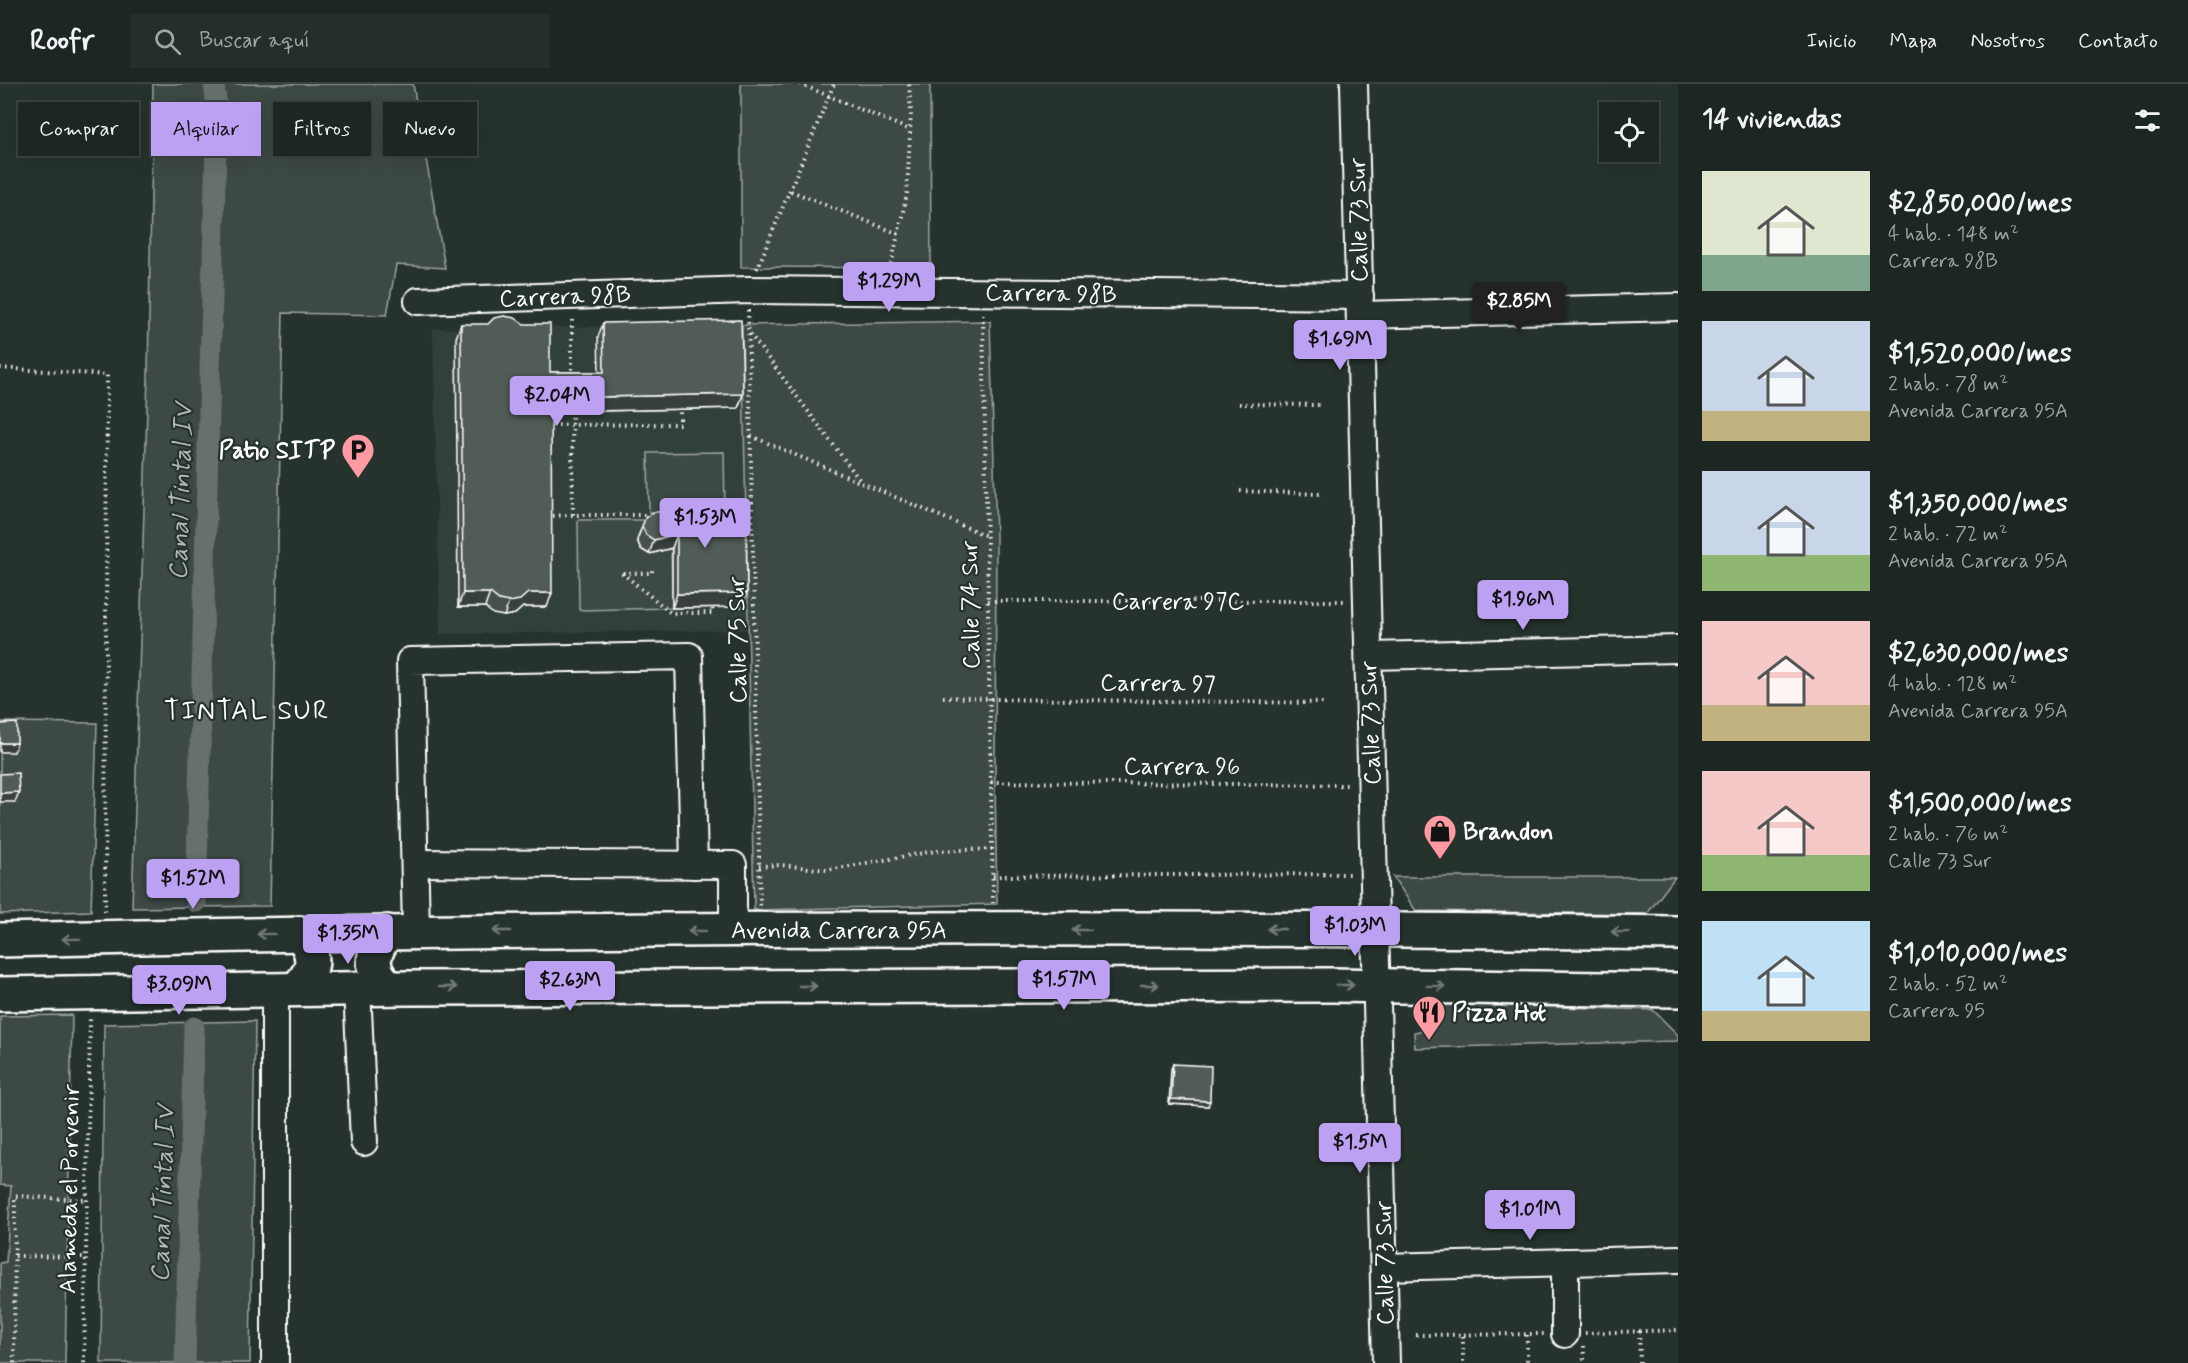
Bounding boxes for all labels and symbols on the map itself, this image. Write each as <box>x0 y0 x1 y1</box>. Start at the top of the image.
street label: Calle 73 Sur <box>1343 158 1376 282</box>
pin: $1.29M <box>840 262 938 313</box>
street label: Carrera 98B <box>985 278 1117 311</box>
street label: Carrera 98B <box>499 280 631 315</box>
pin: $2.85M <box>1470 282 1568 333</box>
pin: $1.69M <box>1291 320 1389 371</box>
pin: $2.04M <box>508 376 606 427</box>
water label: Canal Tintal IV <box>162 400 202 581</box>
parking icon: Patio SITP <box>340 432 376 479</box>
place label: Patio SITP <box>219 436 335 467</box>
pin: $1.53M <box>656 498 754 549</box>
street label: Calle 74 Sur <box>955 540 988 669</box>
street label: Calle 75 Sur <box>722 576 755 704</box>
pin: $1.96M <box>1474 580 1572 631</box>
street label: Carrera 97C <box>1112 587 1244 618</box>
street label: Calle 73 Sur <box>1354 660 1389 785</box>
street label: Carrera 97 <box>1100 668 1216 701</box>
district label: TINTAL SUR <box>164 694 330 729</box>
street label: Carrera 96 <box>1124 752 1240 783</box>
shop icon: Brandon <box>1422 813 1458 860</box>
place label: Brandon <box>1463 817 1554 848</box>
pin: $1.52M <box>144 859 242 910</box>
pin: $1.03M <box>1306 906 1404 957</box>
pin: $1.35M <box>299 914 397 965</box>
street label: Avenida Carrera 95A <box>731 916 947 947</box>
one-way arrow <box>1266 923 1286 935</box>
one-way arrow <box>1071 924 1091 936</box>
one-way arrow <box>492 925 512 937</box>
one-way arrow <box>687 925 707 937</box>
one-way arrow <box>1610 926 1630 938</box>
one-way arrow <box>256 928 276 940</box>
one-way arrow <box>61 933 81 944</box>
pin: $1.57M <box>1015 960 1113 1011</box>
pin: $2.63M <box>521 961 619 1012</box>
pin: $3.09M <box>130 965 228 1016</box>
one-way arrow <box>1139 979 1159 991</box>
one-way arrow <box>1334 979 1354 991</box>
one-way arrow <box>797 980 817 992</box>
one-way arrow <box>1425 980 1445 992</box>
one-way arrow <box>438 981 458 993</box>
restaurant icon: Pizza Hot <box>1411 994 1447 1041</box>
place label: Pizza Hot <box>1452 998 1546 1029</box>
street label: Alameda el Porvenir <box>53 1083 88 1294</box>
water label: Canal Tintal IV <box>144 1102 184 1283</box>
pin: $1.5M <box>1318 1123 1402 1174</box>
pin: $1.01M <box>1481 1190 1579 1241</box>
street label: Calle 73 Sur <box>1369 1201 1402 1325</box>

